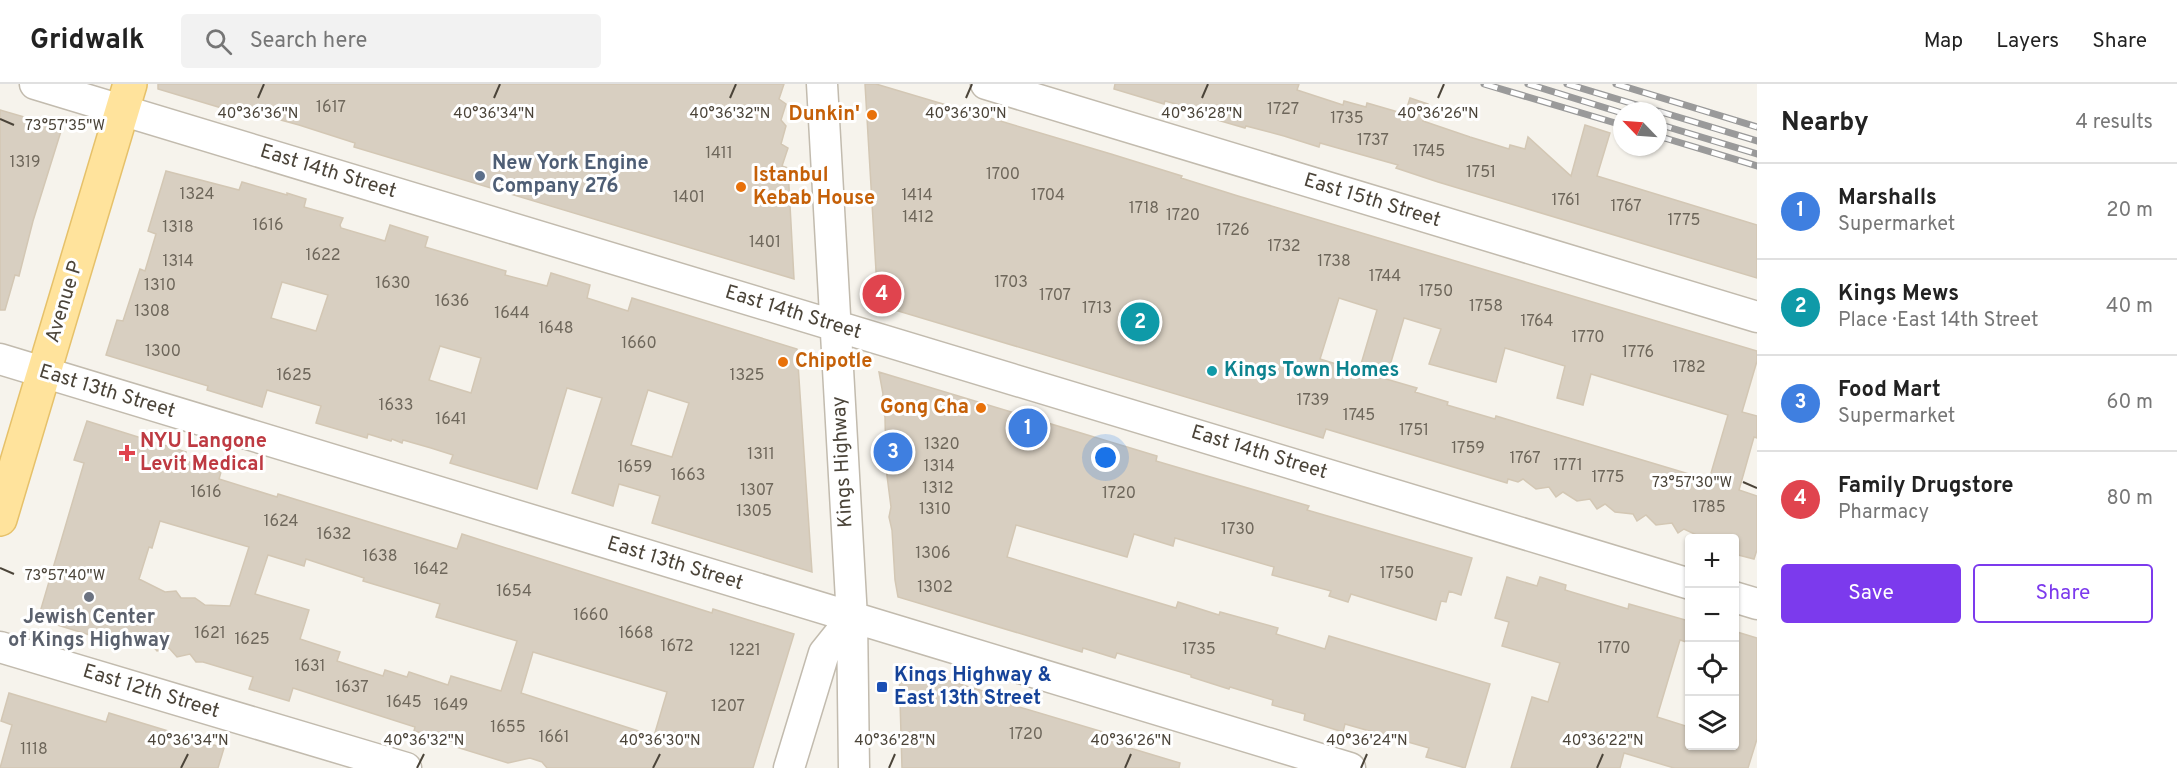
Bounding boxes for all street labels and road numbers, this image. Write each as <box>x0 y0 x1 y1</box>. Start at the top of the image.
street label: East 14th Street <box>257 139 399 205</box>
street label: East 15th Street <box>1300 168 1444 234</box>
street label: Avenue P <box>40 258 90 346</box>
street label: East 14th Street <box>722 280 864 346</box>
street label: East 13th Street <box>36 359 178 425</box>
street label: Kings Highway <box>827 396 859 528</box>
street label: East 14th Street <box>1188 420 1330 486</box>
street label: East 13th Street <box>604 531 746 597</box>
street label: East 12th Street <box>79 659 223 725</box>

